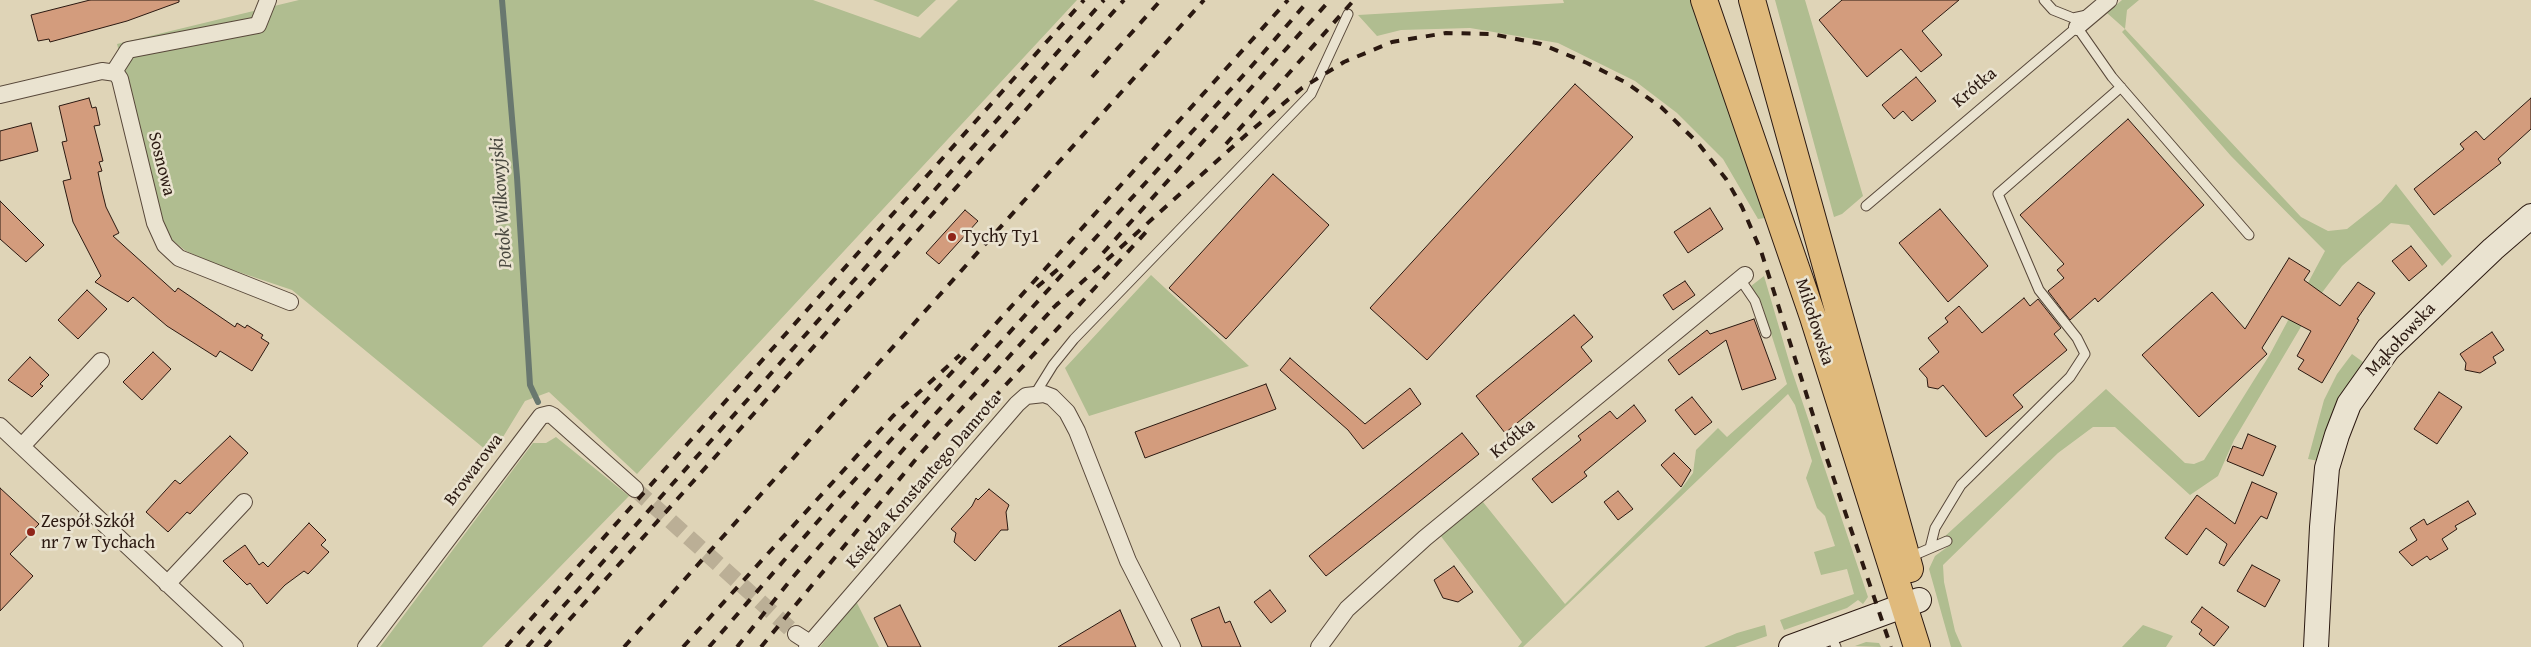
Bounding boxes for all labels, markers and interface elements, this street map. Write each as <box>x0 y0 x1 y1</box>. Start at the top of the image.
street label: Krótka <box>1948 63 2002 113</box>
street label: Sosnowa <box>143 130 179 198</box>
water label: Potok Wilkowyjski <box>486 137 518 269</box>
place label: Tychy Ty1 <box>962 226 1040 248</box>
marker: Tychy Ty1 <box>946 231 958 243</box>
street label: Mikołowska <box>1790 276 1838 368</box>
street label: Mąkołowska <box>2361 299 2441 381</box>
street label: Księdza Konstantego Damrota <box>842 389 1006 573</box>
street label: Krótka <box>1486 414 1540 464</box>
street label: Browarowa <box>440 430 508 510</box>
place label: Zespół Szkół nr 7 w Tychach <box>41 511 155 554</box>
marker: Zespół Szkół nr 7 w Tychach <box>25 526 37 538</box>

